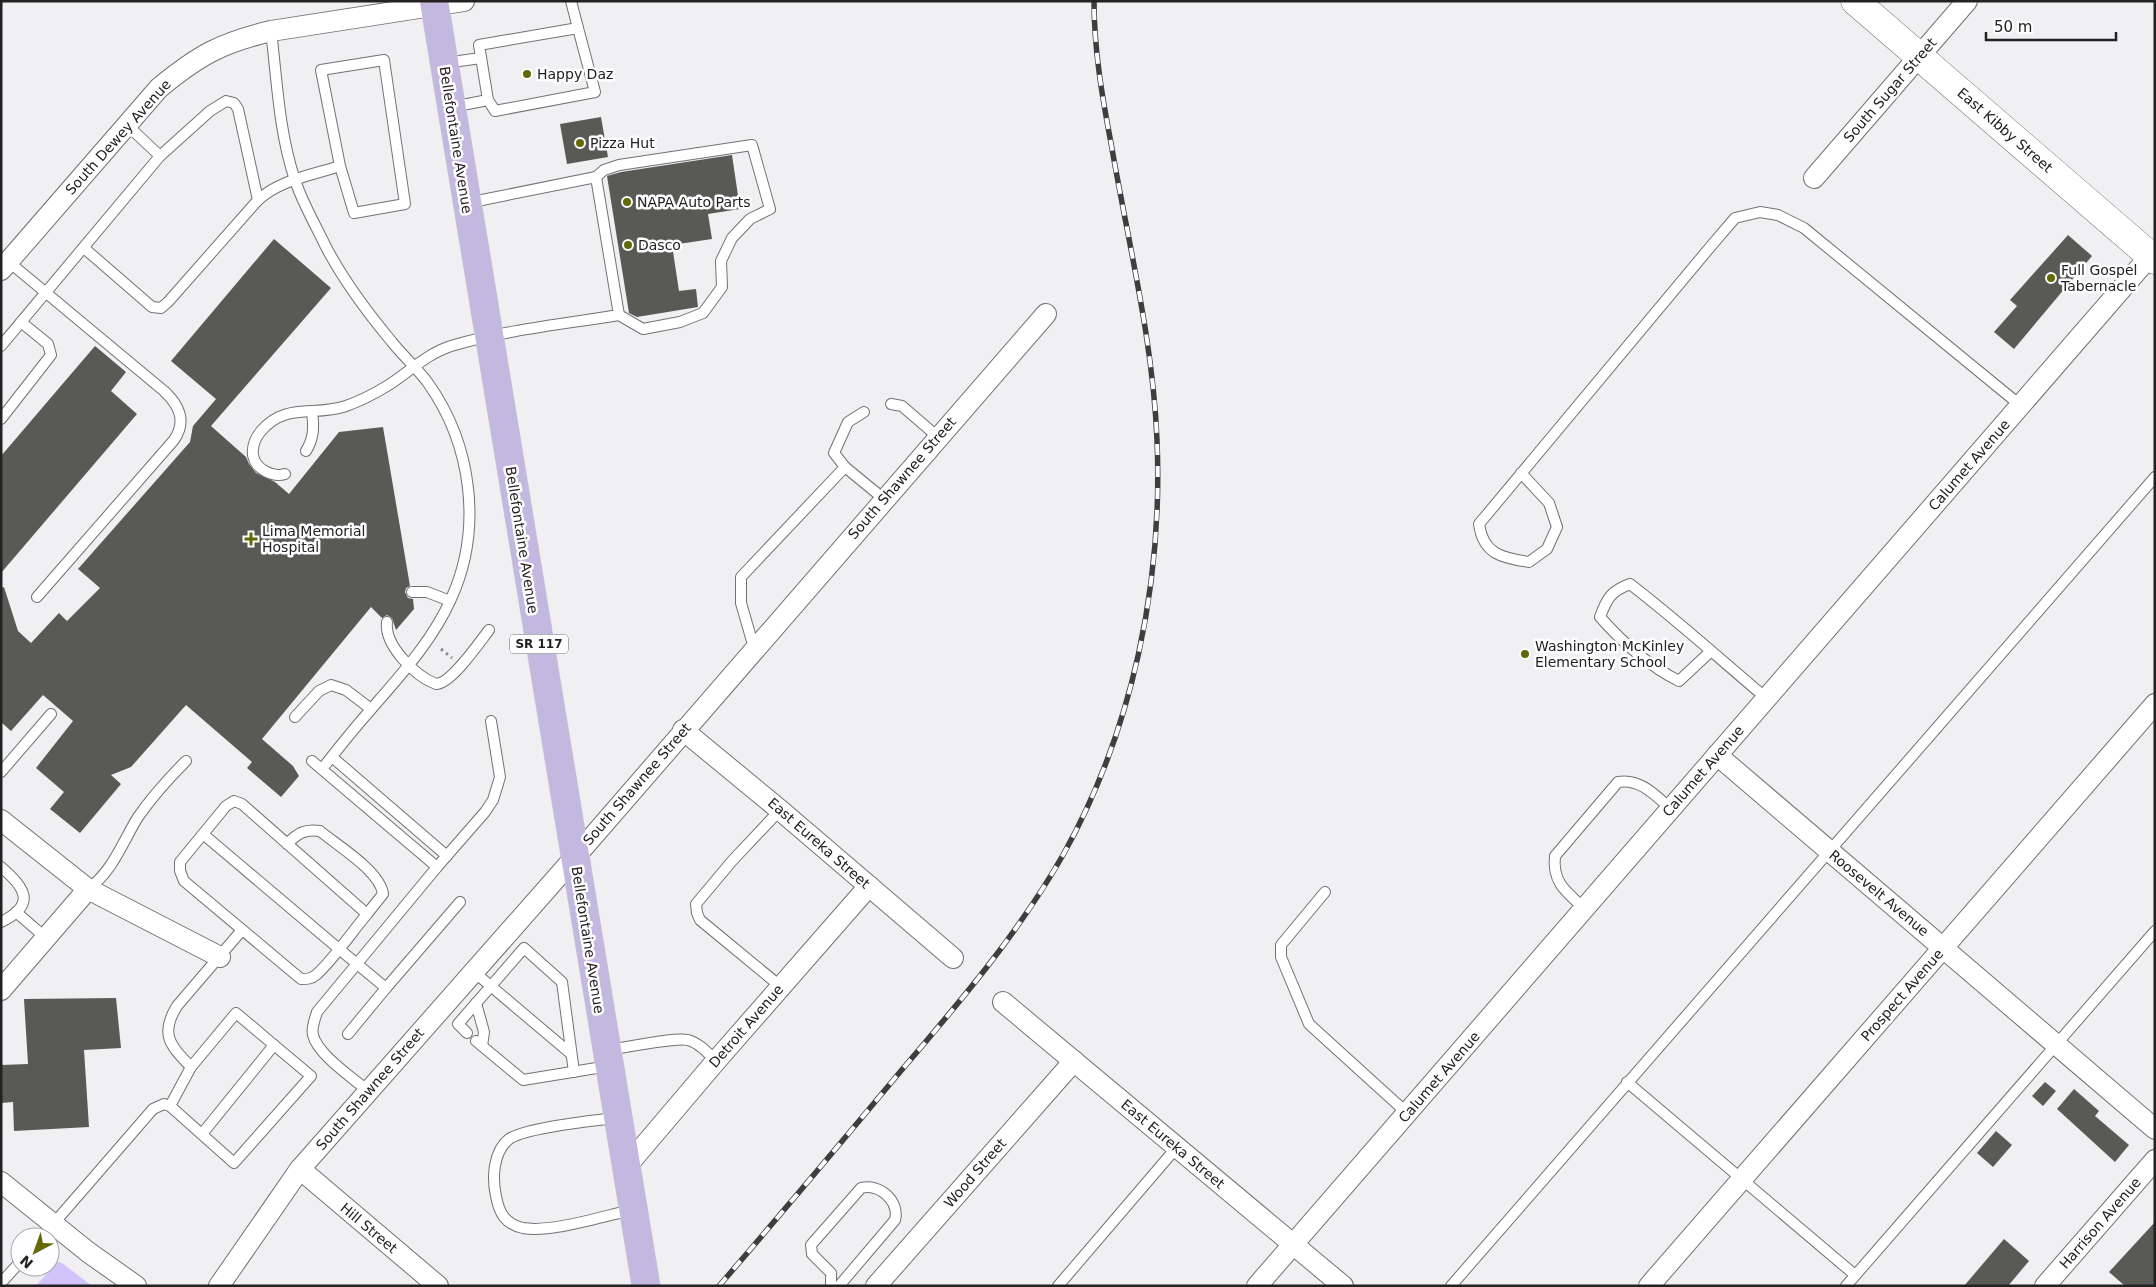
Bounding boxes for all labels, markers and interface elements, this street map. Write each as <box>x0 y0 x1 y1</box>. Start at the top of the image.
scale bar <box>1986 10 2116 42</box>
text: 50 m <box>1994 18 2032 36</box>
street label: South Sugar Street <box>1840 34 1940 145</box>
street label: Bellefontaine Avenue <box>436 65 476 215</box>
place label: Happy Daz <box>537 66 613 82</box>
marker: Happy Daz <box>521 68 533 80</box>
street label: South Dewey Avenue <box>62 76 174 198</box>
street label: East Kibby Street <box>1954 84 2056 176</box>
place label: Pizza Hut <box>590 135 655 151</box>
marker: Pizza Hut <box>574 137 586 149</box>
place label: NAPA Auto Parts <box>637 194 751 210</box>
marker: NAPA Auto Parts <box>621 196 633 208</box>
place label: Dasco <box>638 237 681 253</box>
marker: Dasco <box>622 239 634 251</box>
place label: Full Gospel Tabernacle <box>2060 262 2138 294</box>
marker: Full Gospel Tabernacle <box>2045 272 2057 284</box>
street label: South Shawnee Street <box>845 413 960 542</box>
street label: Calumet Avenue <box>1925 416 2013 514</box>
street label: Bellefontaine Avenue <box>502 465 542 615</box>
place label: Lima Memorial Hospital <box>262 523 365 555</box>
marker: Lima Memorial Hospital <box>244 532 258 546</box>
road number: SR 117 <box>510 634 568 654</box>
place label: Washington McKinley Elementary School <box>1535 638 1684 670</box>
marker: Washington McKinley Elementary School <box>1519 648 1531 660</box>
street label: South Shawnee Street <box>580 719 695 848</box>
street label: Calumet Avenue <box>1659 722 1747 820</box>
street label: East Eureka Street <box>765 794 874 892</box>
street label: Roosevelt Avenue <box>1826 847 1932 939</box>
street label: Bellefontaine Avenue <box>568 865 608 1015</box>
street label: Prospect Avenue <box>1858 946 1946 1044</box>
street label: Detroit Avenue <box>706 981 786 1071</box>
street label: South Shawnee Street <box>313 1024 428 1153</box>
street label: Calumet Avenue <box>1395 1028 1483 1126</box>
street label: East Eureka Street <box>1118 1096 1228 1192</box>
street label: Wood Street <box>941 1135 1010 1211</box>
street label: Harrison Avenue <box>2056 1174 2144 1272</box>
street label: Hill Street <box>337 1200 401 1257</box>
north arrow <box>10 1227 60 1277</box>
text: N <box>17 1252 36 1272</box>

